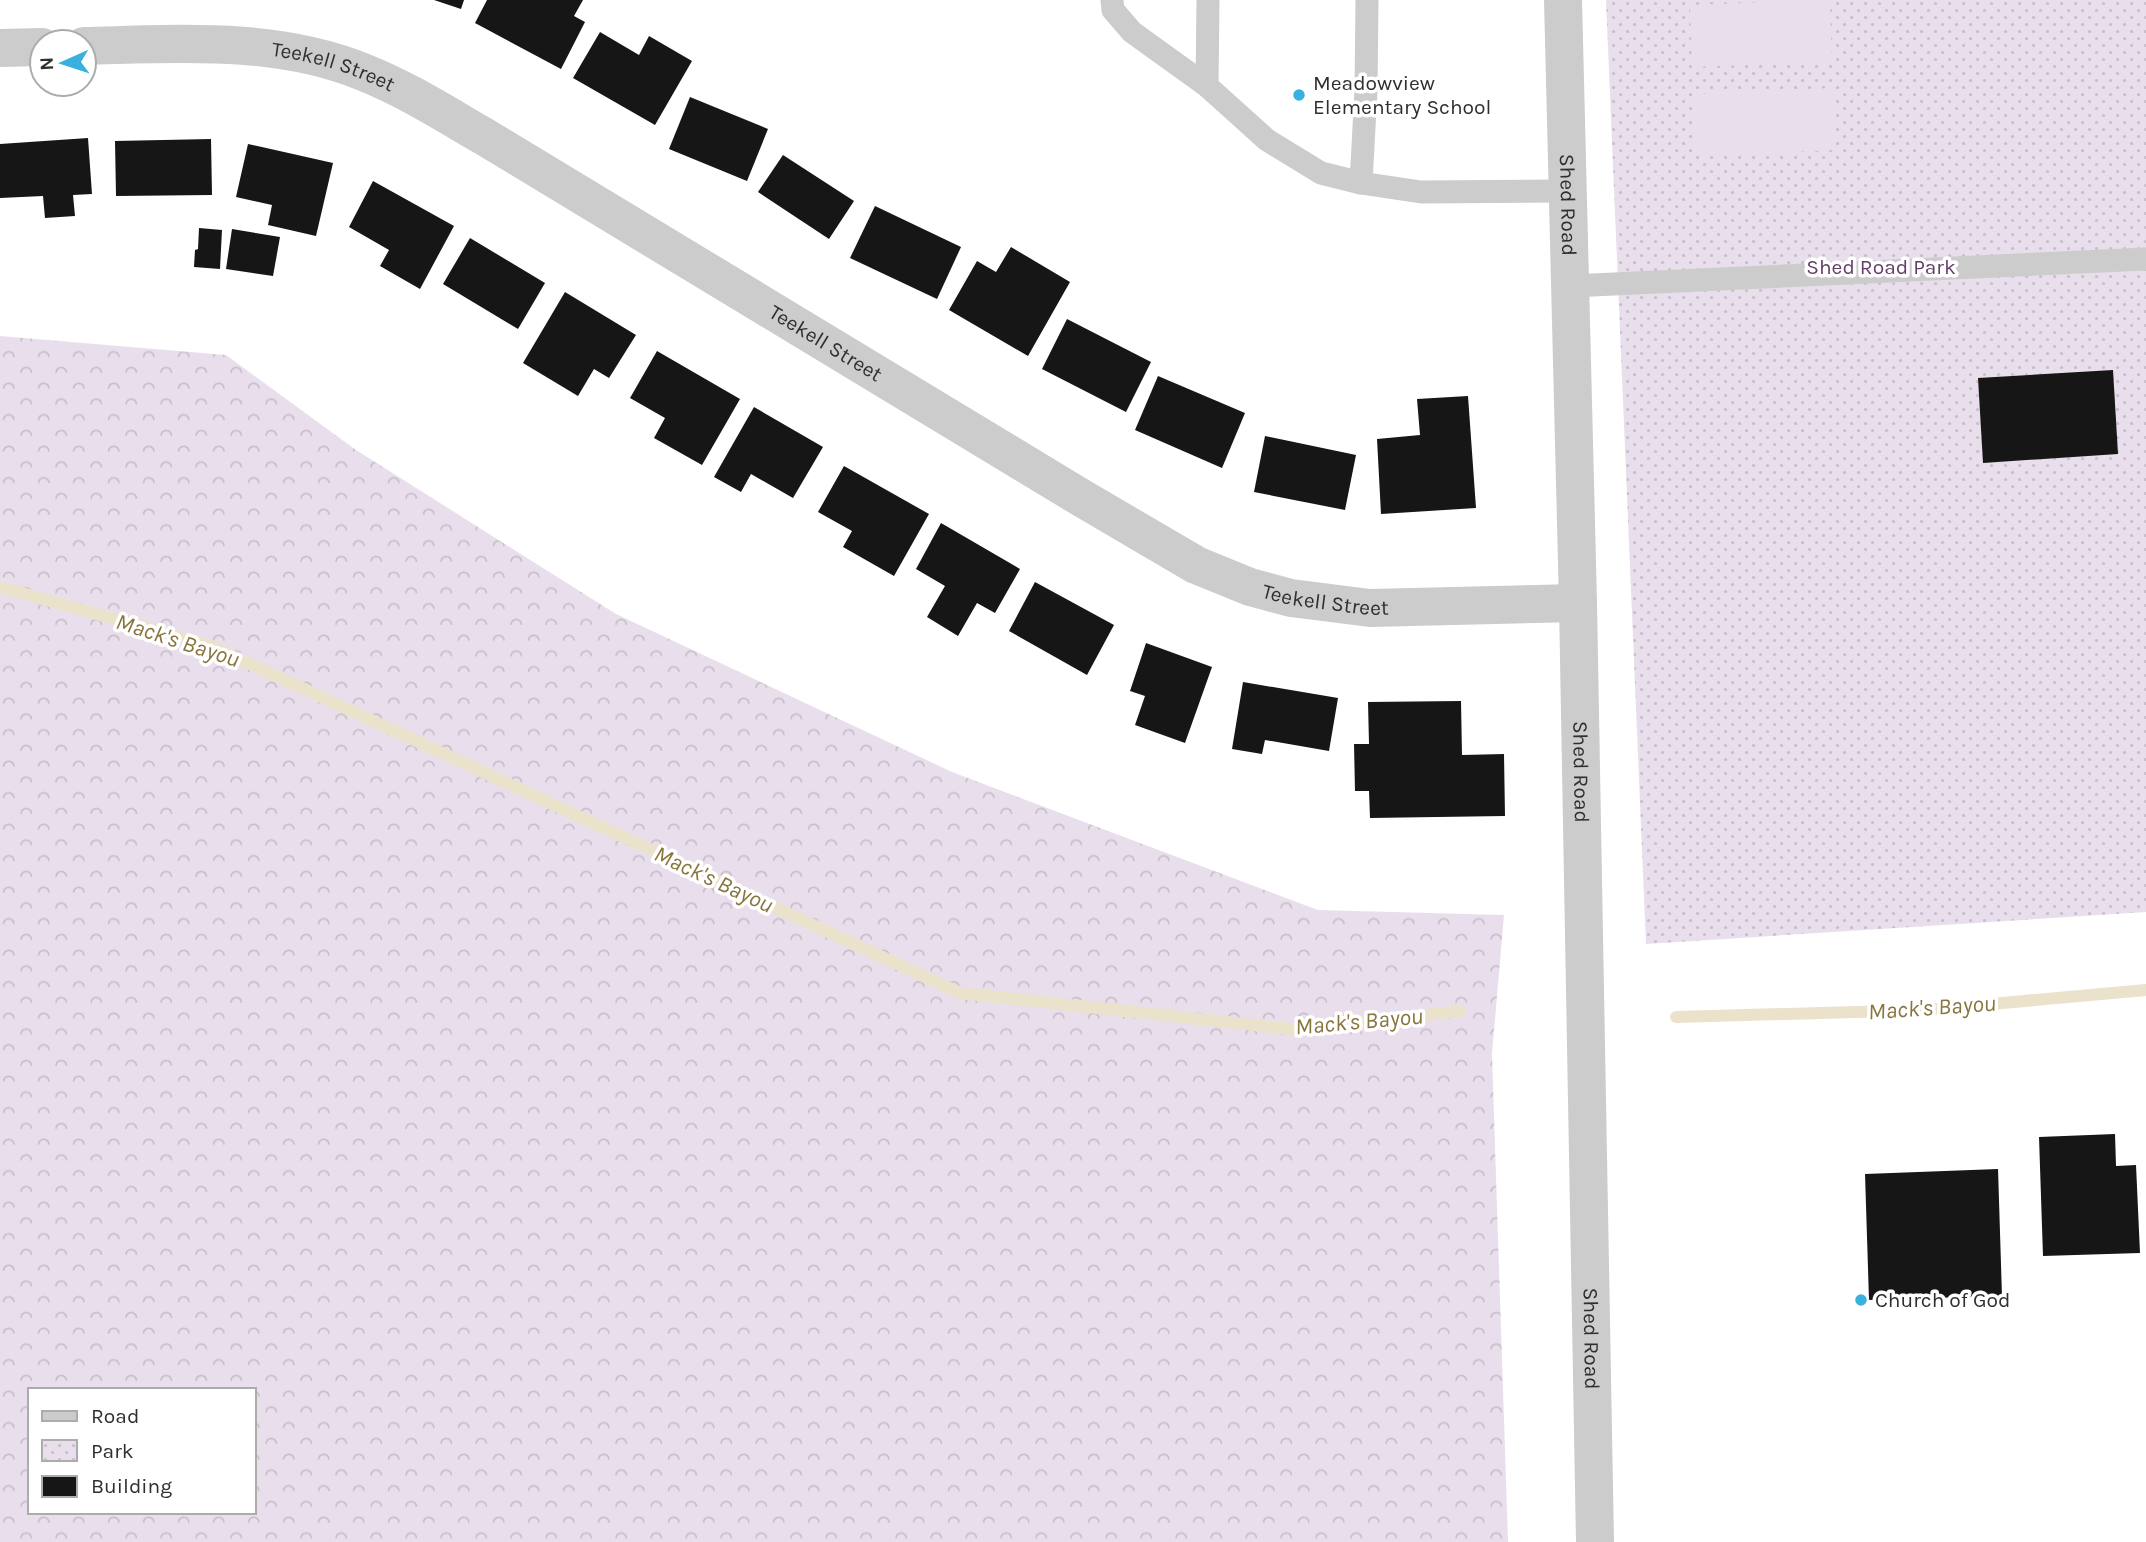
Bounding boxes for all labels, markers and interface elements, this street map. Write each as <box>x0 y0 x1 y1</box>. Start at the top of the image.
north arrow <box>28 28 98 98</box>
street label: Teekell Street <box>270 37 399 96</box>
text: N <box>36 56 58 71</box>
place label: Meadowview Elementary School <box>1313 71 1491 119</box>
marker: Meadowview Elementary School <box>1291 87 1307 103</box>
street label: Shed Road <box>1555 154 1581 256</box>
park label: Shed Road Park <box>1806 255 1956 279</box>
street label: Teekell Street <box>765 300 887 387</box>
street label: Teekell Street <box>1260 579 1389 620</box>
water label: Mack's Bayou <box>113 608 243 673</box>
street label: Shed Road <box>1568 721 1594 823</box>
water label: Mack's Bayou <box>650 840 778 919</box>
water label: Mack's Bayou <box>1867 990 1997 1025</box>
water label: Mack's Bayou <box>1294 1002 1424 1041</box>
street label: Shed Road <box>1578 1287 1604 1390</box>
place label: Church of God <box>1875 1288 2010 1312</box>
marker: Church of God <box>1853 1292 1869 1308</box>
legend <box>28 1388 256 1514</box>
text: Road <box>91 1404 139 1428</box>
text: Park <box>91 1439 134 1463</box>
text: Building <box>91 1474 172 1498</box>

